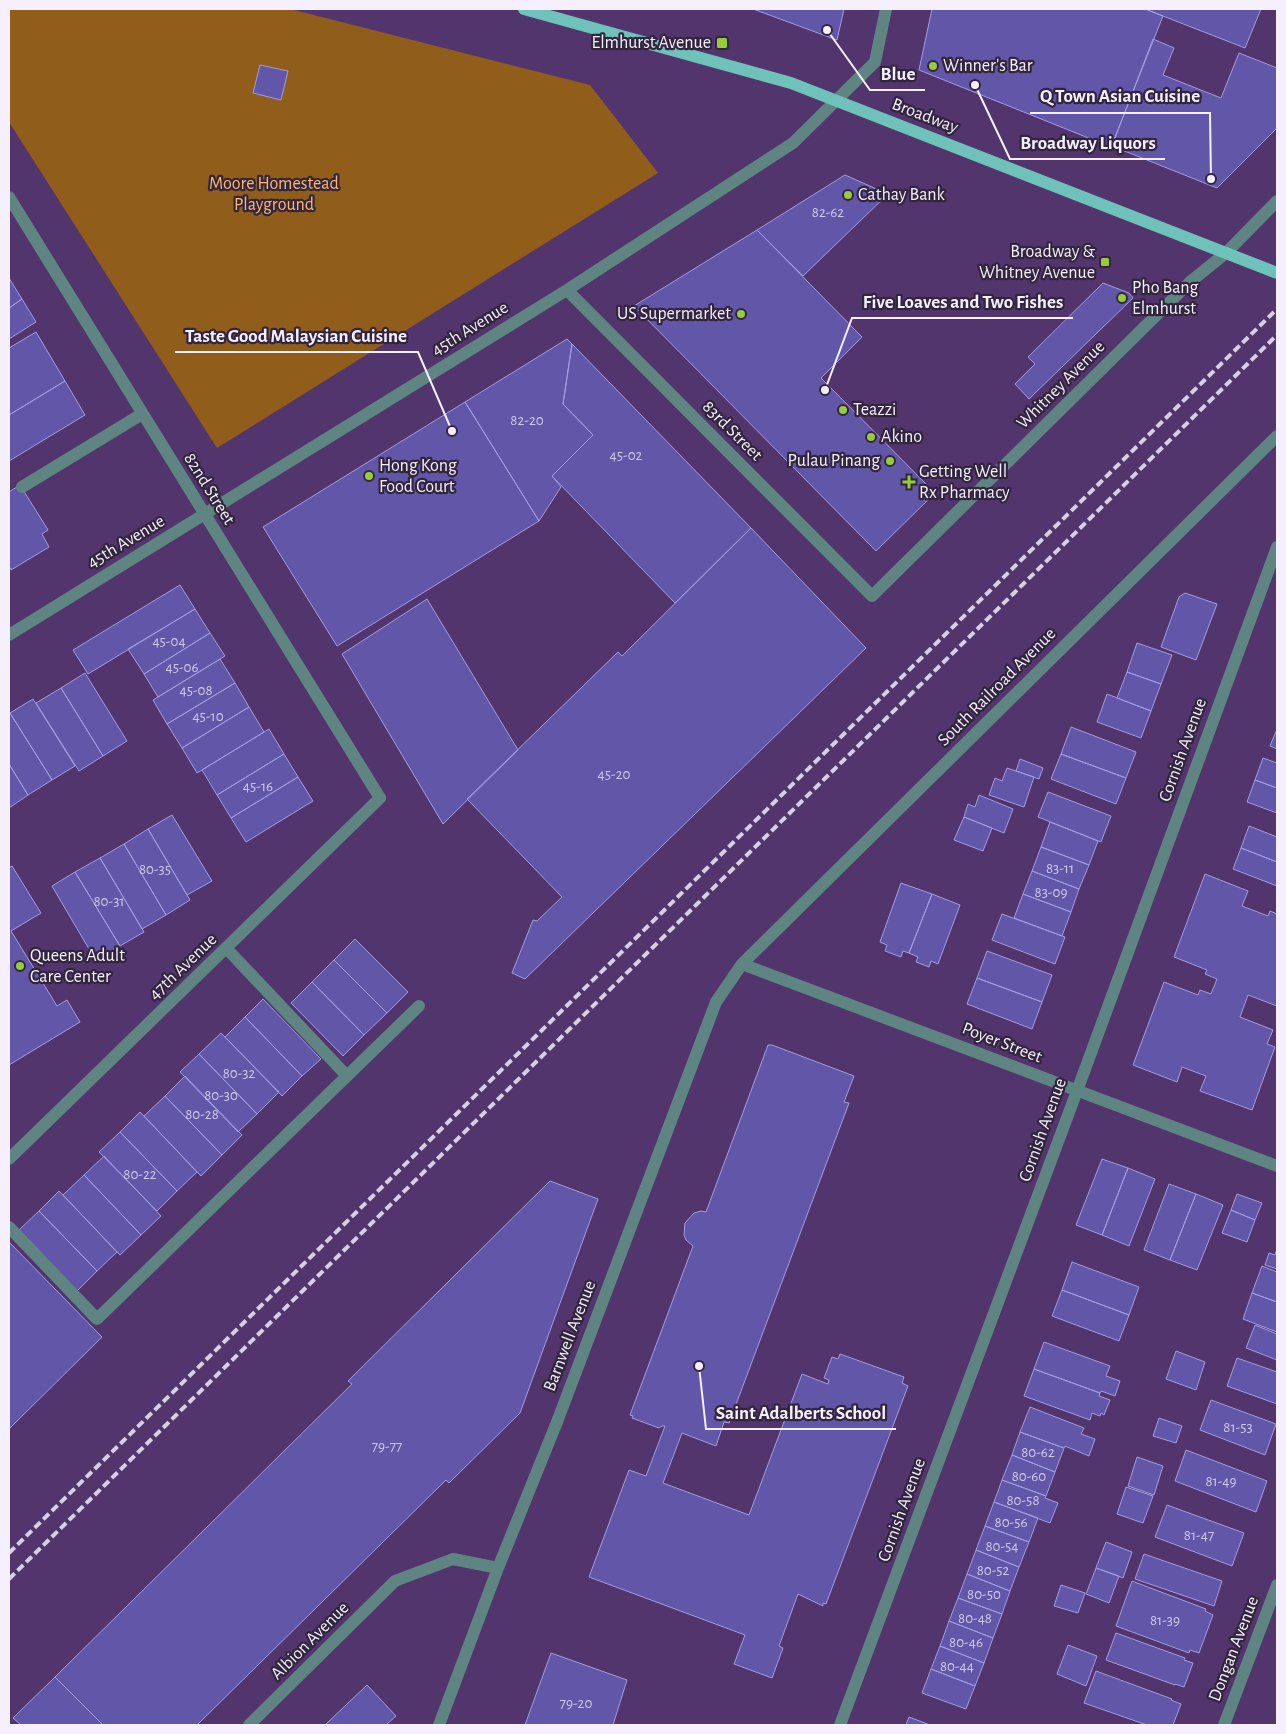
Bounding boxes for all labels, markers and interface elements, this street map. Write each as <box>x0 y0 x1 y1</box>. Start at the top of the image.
place label: Elmhurst Avenue <box>591 34 711 52</box>
marker: Elmhurst Avenue <box>715 36 729 50</box>
callout: Blue <box>870 56 925 90</box>
place label: Winner's Bar <box>943 57 1033 75</box>
marker: Winner's Bar <box>927 60 939 72</box>
text: Blue <box>881 65 915 84</box>
callout: Q Town Asian Cuisine <box>1030 79 1210 113</box>
text: Q Town Asian Cuisine <box>1040 87 1200 106</box>
street label: Broadway <box>889 95 961 137</box>
callout: Broadway Liquors <box>1010 125 1165 159</box>
text: Broadway Liquors <box>1020 134 1156 153</box>
park label: Moore Homestead Playground <box>209 175 339 214</box>
place label: Cathay Bank <box>858 186 946 204</box>
marker: Cathay Bank <box>842 189 854 201</box>
house number: 82-62 <box>812 205 844 220</box>
place label: Broadway & Whitney Avenue <box>979 243 1095 282</box>
marker: Broadway & Whitney Avenue <box>1099 256 1111 268</box>
place label: Pho Bang Elmhurst <box>1132 279 1199 318</box>
callout: Five Loaves and Two Fishes <box>852 284 1073 318</box>
marker: Pho Bang Elmhurst <box>1116 292 1128 304</box>
text: Five Loaves and Two Fishes <box>863 293 1063 312</box>
street label: 45th Avenue <box>428 298 512 360</box>
place label: US Supermarket <box>617 305 731 323</box>
marker: US Supermarket <box>735 308 747 320</box>
callout: Taste Good Malaysian Cuisine <box>175 318 418 352</box>
text: Taste Good Malaysian Cuisine <box>185 327 407 346</box>
street label: Whitney Avenue <box>1014 338 1108 432</box>
street label: 83rd Street <box>699 398 766 465</box>
place label: Teazzi <box>853 401 896 419</box>
marker: Teazzi <box>837 404 849 416</box>
house number: 82-20 <box>510 413 544 428</box>
place label: Akino <box>881 428 922 446</box>
marker: Akino <box>865 431 877 443</box>
house number: 45-02 <box>610 448 643 463</box>
street label: 82nd Street <box>180 450 238 528</box>
place label: Pulau Pinang <box>788 452 880 470</box>
marker: Pulau Pinang <box>884 455 896 467</box>
place label: Hong Kong Food Court <box>379 457 457 496</box>
place label: Getting Well Rx Pharmacy <box>919 463 1010 502</box>
marker: Hong Kong Food Court <box>363 470 375 482</box>
marker: Getting Well Rx Pharmacy <box>903 476 915 488</box>
street label: 45th Avenue <box>84 512 168 572</box>
street label: South Railroad Avenue <box>935 625 1059 749</box>
house number: 45-04 <box>152 634 186 649</box>
house number: 45-06 <box>165 660 199 675</box>
house number: 45-08 <box>179 683 213 698</box>
street label: Cornish Avenue <box>1156 696 1210 804</box>
house number: 45-10 <box>192 709 224 724</box>
house number: 45-20 <box>598 767 630 782</box>
house number: 45-16 <box>243 779 273 794</box>
house number: 83-11 <box>1046 861 1074 876</box>
house number: 80-35 <box>139 862 171 877</box>
house number: 83-09 <box>1035 885 1067 900</box>
house number: 80-31 <box>94 894 124 909</box>
street label: 47th Avenue <box>146 930 220 1004</box>
place label: Queens Adult Care Center <box>30 947 125 986</box>
marker: Queens Adult Care Center <box>14 960 26 972</box>
street label: Poyer Street <box>960 1020 1045 1067</box>
house number: 80-32 <box>223 1066 255 1081</box>
street label: Cornish Avenue <box>1016 1076 1070 1184</box>
house number: 80-30 <box>204 1088 238 1103</box>
house number: 80-28 <box>185 1107 219 1122</box>
house number: 80-22 <box>123 1167 157 1182</box>
street label: Barnwell Avenue <box>541 1278 599 1394</box>
callout: Saint Adalberts School <box>706 1395 896 1429</box>
text: Saint Adalberts School <box>716 1404 886 1423</box>
house number: 81-53 <box>1223 1420 1253 1435</box>
house number: 79-77 <box>372 1439 402 1454</box>
house number: 80-62 <box>1021 1445 1055 1460</box>
street label: Cornish Avenue <box>875 1456 929 1564</box>
house number: 80-60 <box>1012 1469 1046 1484</box>
house number: 81-49 <box>1205 1474 1237 1489</box>
house number: 80-58 <box>1006 1493 1040 1508</box>
house number: 80-56 <box>995 1515 1027 1530</box>
house number: 81-47 <box>1184 1528 1214 1543</box>
house number: 80-54 <box>985 1539 1019 1554</box>
house number: 80-52 <box>977 1563 1010 1578</box>
house number: 80-50 <box>967 1587 1001 1602</box>
street label: Dongan Avenue <box>1206 1594 1262 1704</box>
street label: Albion Avenue <box>268 1599 352 1683</box>
house number: 80-48 <box>958 1611 992 1626</box>
house number: 81-39 <box>1150 1613 1180 1628</box>
house number: 80-46 <box>949 1635 983 1650</box>
house number: 80-44 <box>940 1659 974 1674</box>
house number: 79-20 <box>560 1696 592 1711</box>

